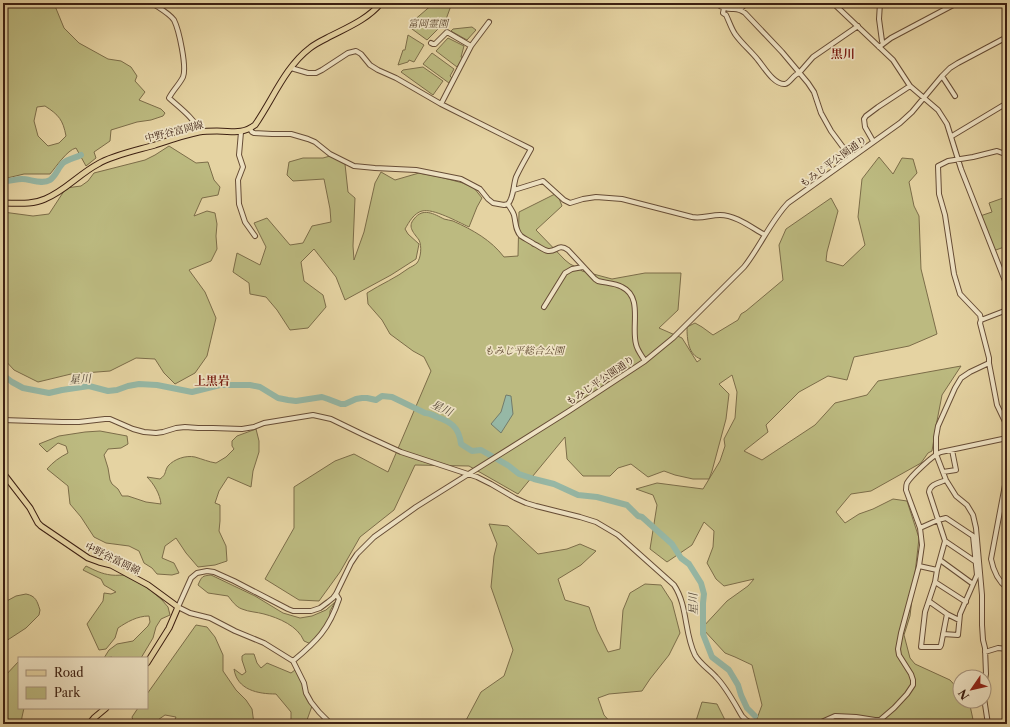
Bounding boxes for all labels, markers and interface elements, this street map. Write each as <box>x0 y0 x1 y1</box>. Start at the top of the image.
park label: 富岡霊園 <box>408 17 450 30</box>
district label: 黒川 <box>831 46 855 61</box>
street label: 中野谷富岡線 <box>143 118 205 145</box>
street label: もみじ平公園通り <box>797 133 869 190</box>
park label: もみじ平総合公園 <box>484 344 566 357</box>
street label: もみじ平公園通り <box>563 353 637 408</box>
water label: 星川 <box>69 371 92 387</box>
district label: 上黒岩 <box>194 373 230 388</box>
water label: 星川 <box>429 397 456 420</box>
street label: 中野谷富岡線 <box>83 539 143 577</box>
water label: 星川 <box>686 592 700 615</box>
legend <box>18 657 148 709</box>
text: Road <box>54 665 84 680</box>
north arrow <box>952 669 992 709</box>
text: Park <box>54 685 81 700</box>
text: N <box>955 686 972 702</box>

